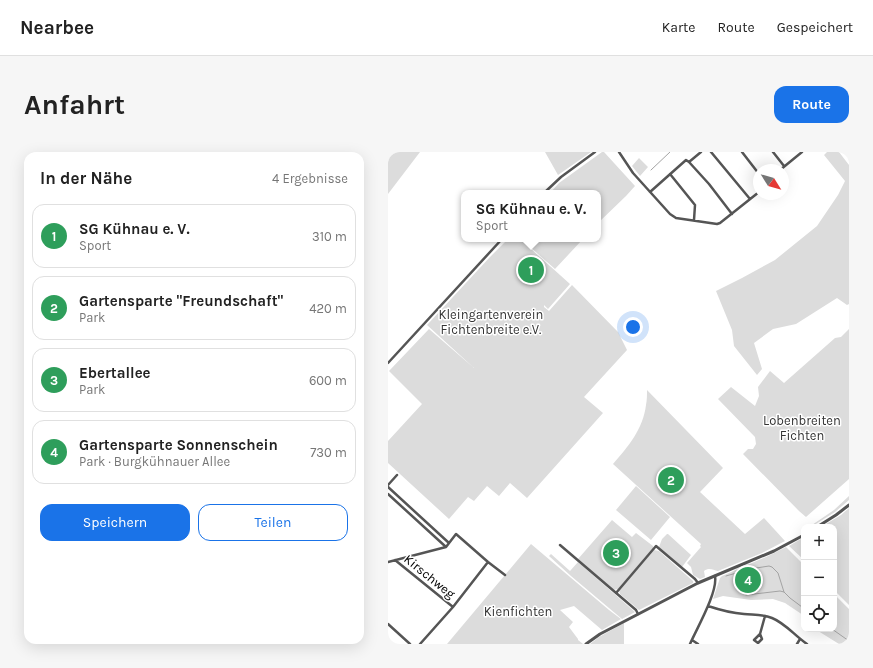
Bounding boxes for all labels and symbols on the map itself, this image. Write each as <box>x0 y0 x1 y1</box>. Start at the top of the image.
north arrow <box>753 164 789 200</box>
pin: 1 <box>518 255 544 285</box>
park label: Kleingartenverein Fichtenbreite e.V. <box>439 307 543 337</box>
your location <box>623 317 643 337</box>
park label: Lobenbreiten Fichten <box>763 413 841 443</box>
pin: 2 <box>658 465 684 495</box>
pin: 3 <box>603 538 629 568</box>
street label: Kirschweg <box>401 551 459 602</box>
pin: 4 <box>735 565 761 595</box>
park label: Kienfichten <box>484 604 552 619</box>

